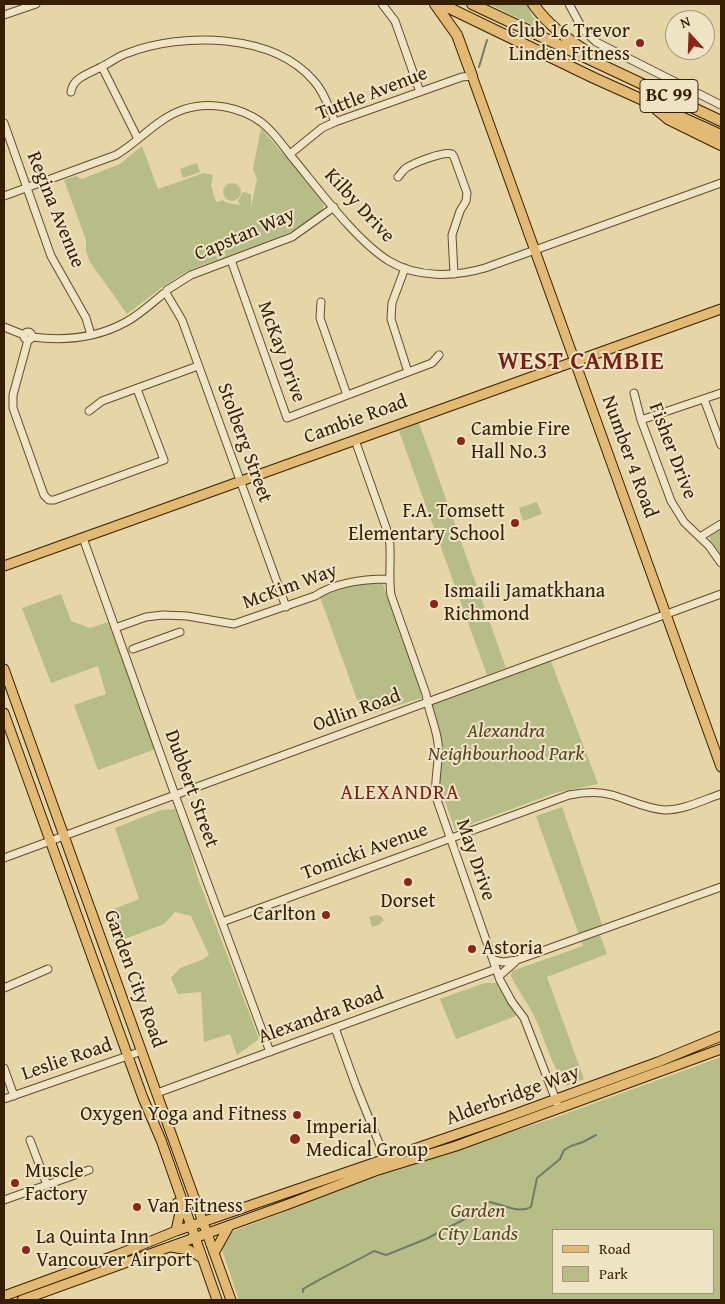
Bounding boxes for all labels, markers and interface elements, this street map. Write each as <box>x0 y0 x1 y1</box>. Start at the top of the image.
north arrow <box>665 10 715 60</box>
text: N <box>677 11 693 33</box>
place label: Club 16 Trevor Linden Fitness <box>508 20 630 67</box>
marker: Club 16 Trevor Linden Fitness <box>634 37 646 49</box>
street label: Tuttle Avenue <box>313 62 431 126</box>
road number: BC 99 <box>640 80 698 112</box>
street label: Regina Avenue <box>21 148 89 272</box>
street label: Kilby Drive <box>319 164 399 248</box>
street label: Capstan Way <box>191 203 299 267</box>
street label: McKay Drive <box>252 298 310 406</box>
district label: WEST CAMBIE <box>496 348 666 378</box>
street label: Stolberg Street <box>211 380 277 506</box>
street label: Cambie Road <box>301 390 411 450</box>
street label: Number 4 Road <box>596 393 662 521</box>
street label: Fisher Drive <box>643 399 701 503</box>
place label: Cambie Fire Hall No.3 <box>471 418 570 465</box>
marker: Cambie Fire Hall No.3 <box>455 435 467 447</box>
place label: F.A. Tomsett Elementary School <box>348 500 505 547</box>
marker: F.A. Tomsett Elementary School <box>509 517 521 529</box>
street label: McKim Way <box>239 559 341 615</box>
place label: Ismaili Jamatkhana Richmond <box>444 580 605 627</box>
marker: Ismaili Jamatkhana Richmond <box>428 598 440 610</box>
street label: Odlin Road <box>310 684 404 738</box>
park label: Alexandra Neighbourhood Park <box>428 720 584 767</box>
street label: Dubbert Street <box>159 727 223 851</box>
district label: ALEXANDRA <box>339 781 461 807</box>
street label: May Drive <box>450 816 500 904</box>
street label: Tomicki Avenue <box>299 818 431 886</box>
marker: Dorset <box>402 876 414 888</box>
place label: Dorset <box>381 890 435 914</box>
place label: Carlton <box>253 903 316 927</box>
street label: Garden City Road <box>98 907 170 1051</box>
marker: Carlton <box>320 909 332 921</box>
place label: Astoria <box>482 937 543 961</box>
marker: Astoria <box>466 943 478 955</box>
street label: Alexandra Road <box>255 982 387 1050</box>
street label: Leslie Road <box>19 1033 115 1087</box>
street label: Alderbridge Way <box>443 1061 583 1131</box>
place label: Oxygen Yoga and Fitness <box>80 1103 287 1127</box>
marker: Oxygen Yoga and Fitness <box>291 1109 303 1121</box>
place label: Imperial Medical Group <box>306 1116 428 1163</box>
marker: Imperial Medical Group <box>288 1132 302 1146</box>
place label: Muscle Factory <box>25 1160 88 1207</box>
marker: Muscle Factory <box>9 1177 21 1189</box>
place label: Van Fitness <box>147 1195 243 1219</box>
park label: Garden City Lands <box>438 1200 518 1247</box>
marker: Van Fitness <box>131 1201 143 1213</box>
place label: La Quinta Inn Vancouver Airport <box>36 1226 192 1273</box>
legend <box>552 1229 715 1294</box>
text: Road <box>599 1238 630 1259</box>
marker: La Quinta Inn Vancouver Airport <box>20 1244 32 1256</box>
text: Park <box>599 1263 628 1284</box>

